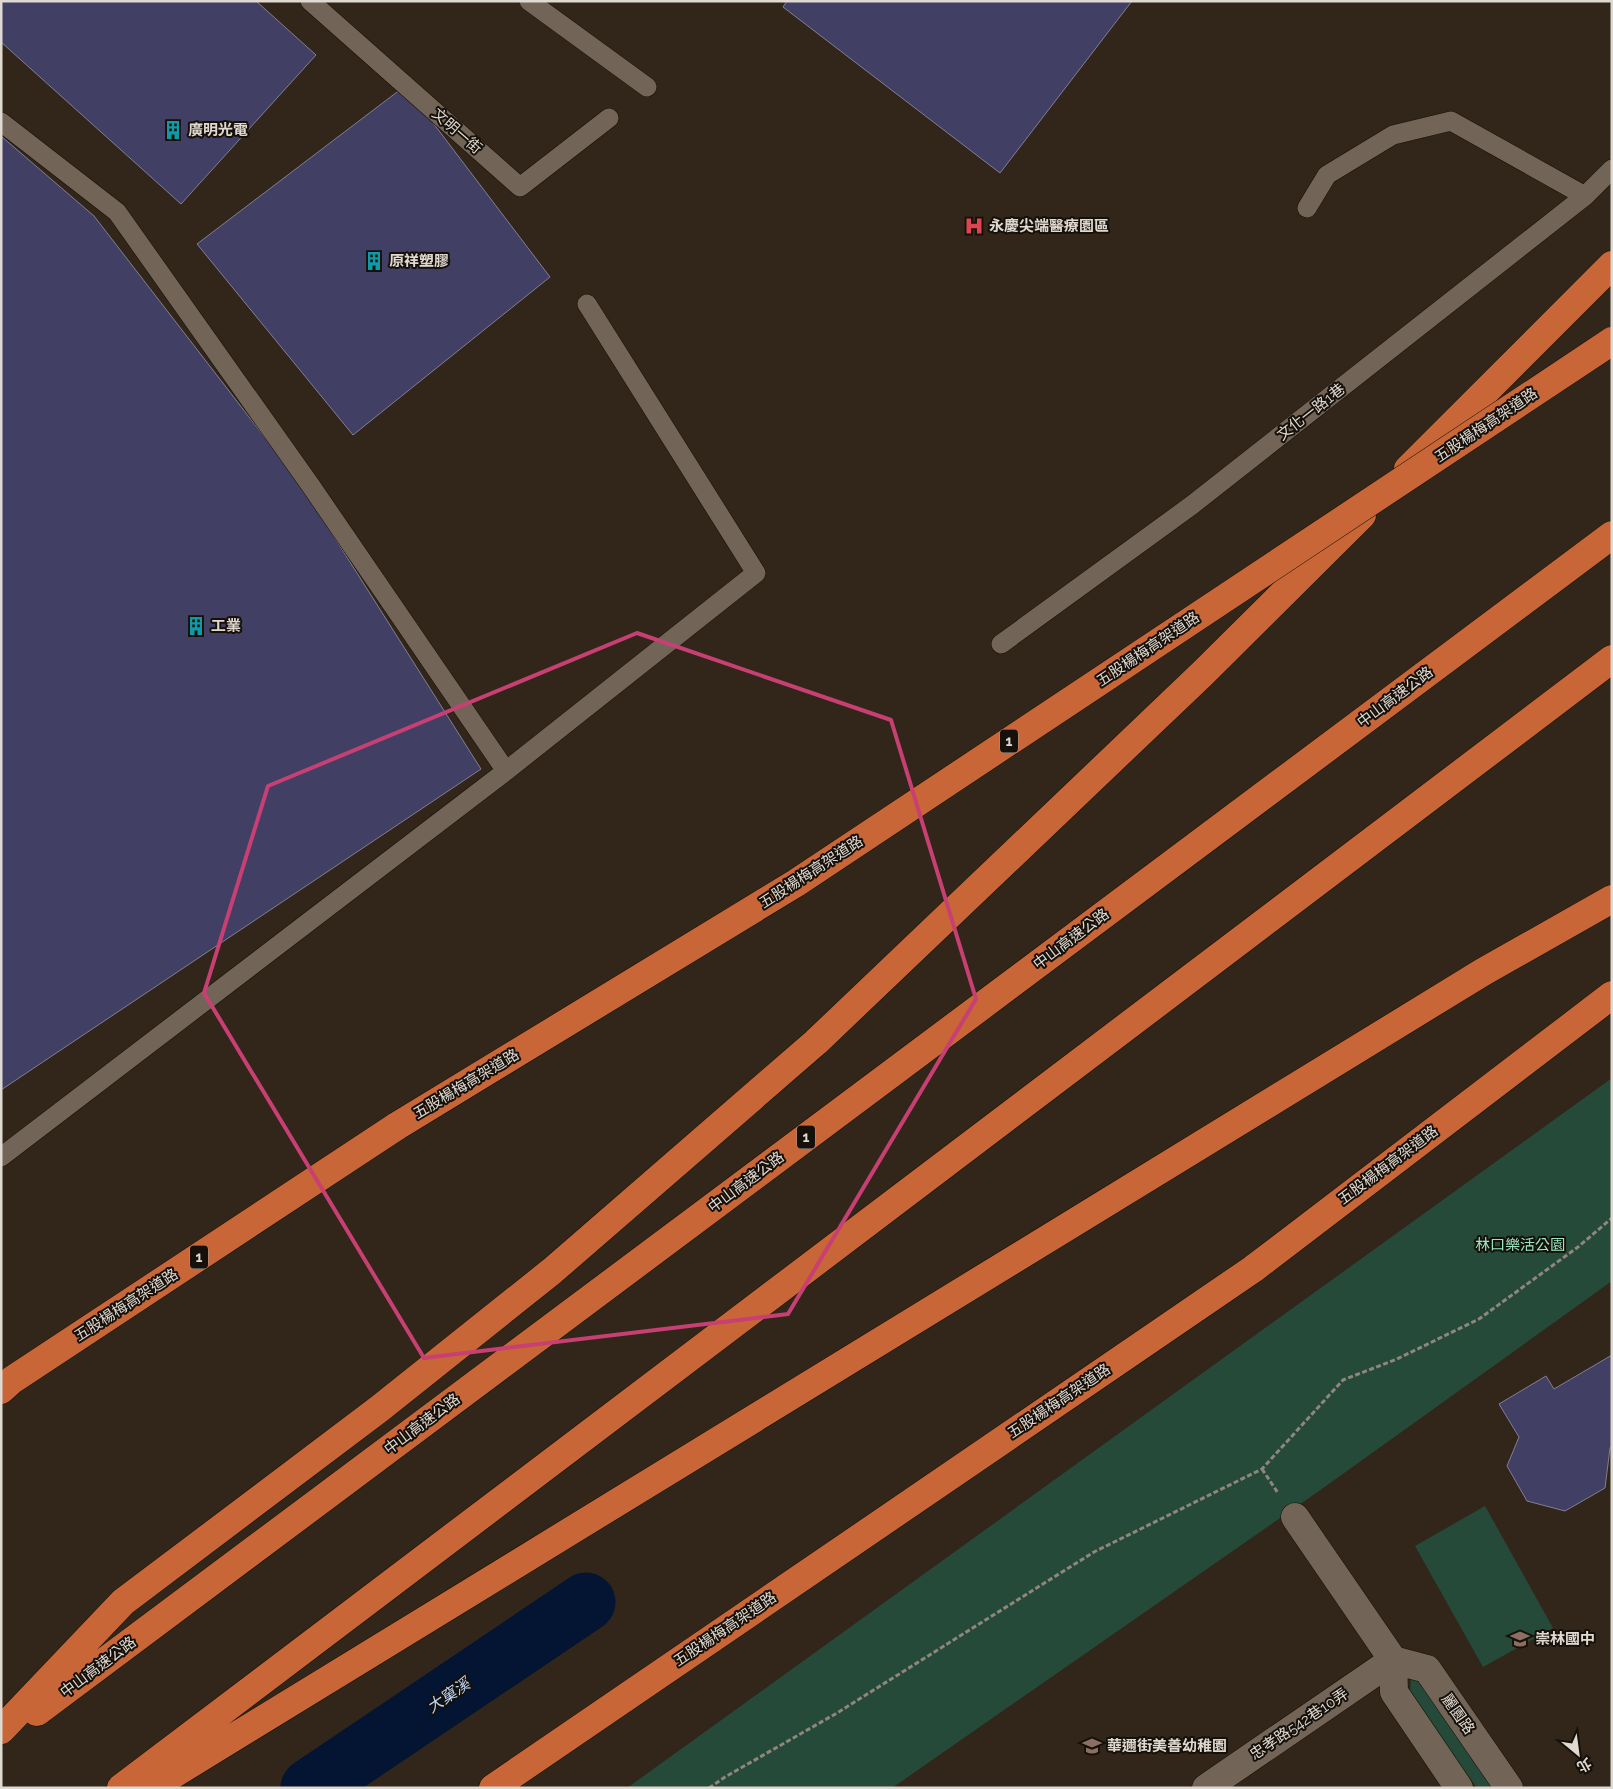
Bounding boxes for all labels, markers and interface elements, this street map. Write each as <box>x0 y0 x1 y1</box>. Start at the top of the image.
street label: 文明一街 <box>428 105 486 157</box>
building icon: 廣明光電 <box>162 119 184 141</box>
place label: 廣明光電 <box>188 121 248 139</box>
hospital icon: 永慶尖端醫療園區 <box>963 215 985 237</box>
place label: 永慶尖端醫療園區 <box>989 217 1109 235</box>
building icon: 原祥塑膠 <box>363 250 385 272</box>
place label: 原祥塑膠 <box>389 252 449 270</box>
street label: 文化一路1巷 <box>1273 380 1349 444</box>
street label: 五股楊梅高架道路 <box>1431 384 1541 466</box>
street label: 五股楊梅高架道路 <box>1093 608 1203 690</box>
building icon: 工業 <box>185 615 207 637</box>
place label: 工業 <box>211 617 241 635</box>
street label: 中山高速公路 <box>1354 663 1436 731</box>
road number: 1 <box>1000 729 1018 752</box>
street label: 五股楊梅高架道路 <box>756 832 866 912</box>
street label: 中山高速公路 <box>1030 905 1112 973</box>
street label: 五股楊梅高架道路 <box>410 1045 522 1123</box>
street label: 五股楊梅高架道路 <box>1335 1122 1441 1208</box>
road number: 1 <box>797 1126 815 1148</box>
street label: 中山高速公路 <box>705 1148 787 1216</box>
park label: 林口樂活公園 <box>1475 1236 1565 1254</box>
road number: 1 <box>190 1246 208 1268</box>
street label: 五股楊梅高架道路 <box>71 1265 181 1345</box>
street label: 五股楊梅高架道路 <box>1004 1360 1114 1442</box>
street label: 中山高速公路 <box>381 1390 463 1458</box>
street label: 五股楊梅高架道路 <box>670 1588 780 1670</box>
school or university icon: 崇林國中 <box>1509 1628 1531 1650</box>
place label: 崇林國中 <box>1535 1630 1595 1648</box>
street label: 中山高速公路 <box>57 1633 139 1701</box>
water label: 大窠溪 <box>423 1673 475 1717</box>
street label: 忠孝路542巷10弄 <box>1246 1684 1352 1764</box>
street label: 麗園路 <box>1438 1690 1478 1738</box>
north arrow <box>1553 1729 1603 1779</box>
school or university icon: 華邇街美善幼稚園 <box>1081 1735 1103 1757</box>
place label: 華邇街美善幼稚園 <box>1107 1737 1227 1755</box>
text: 北 <box>1574 1755 1594 1776</box>

